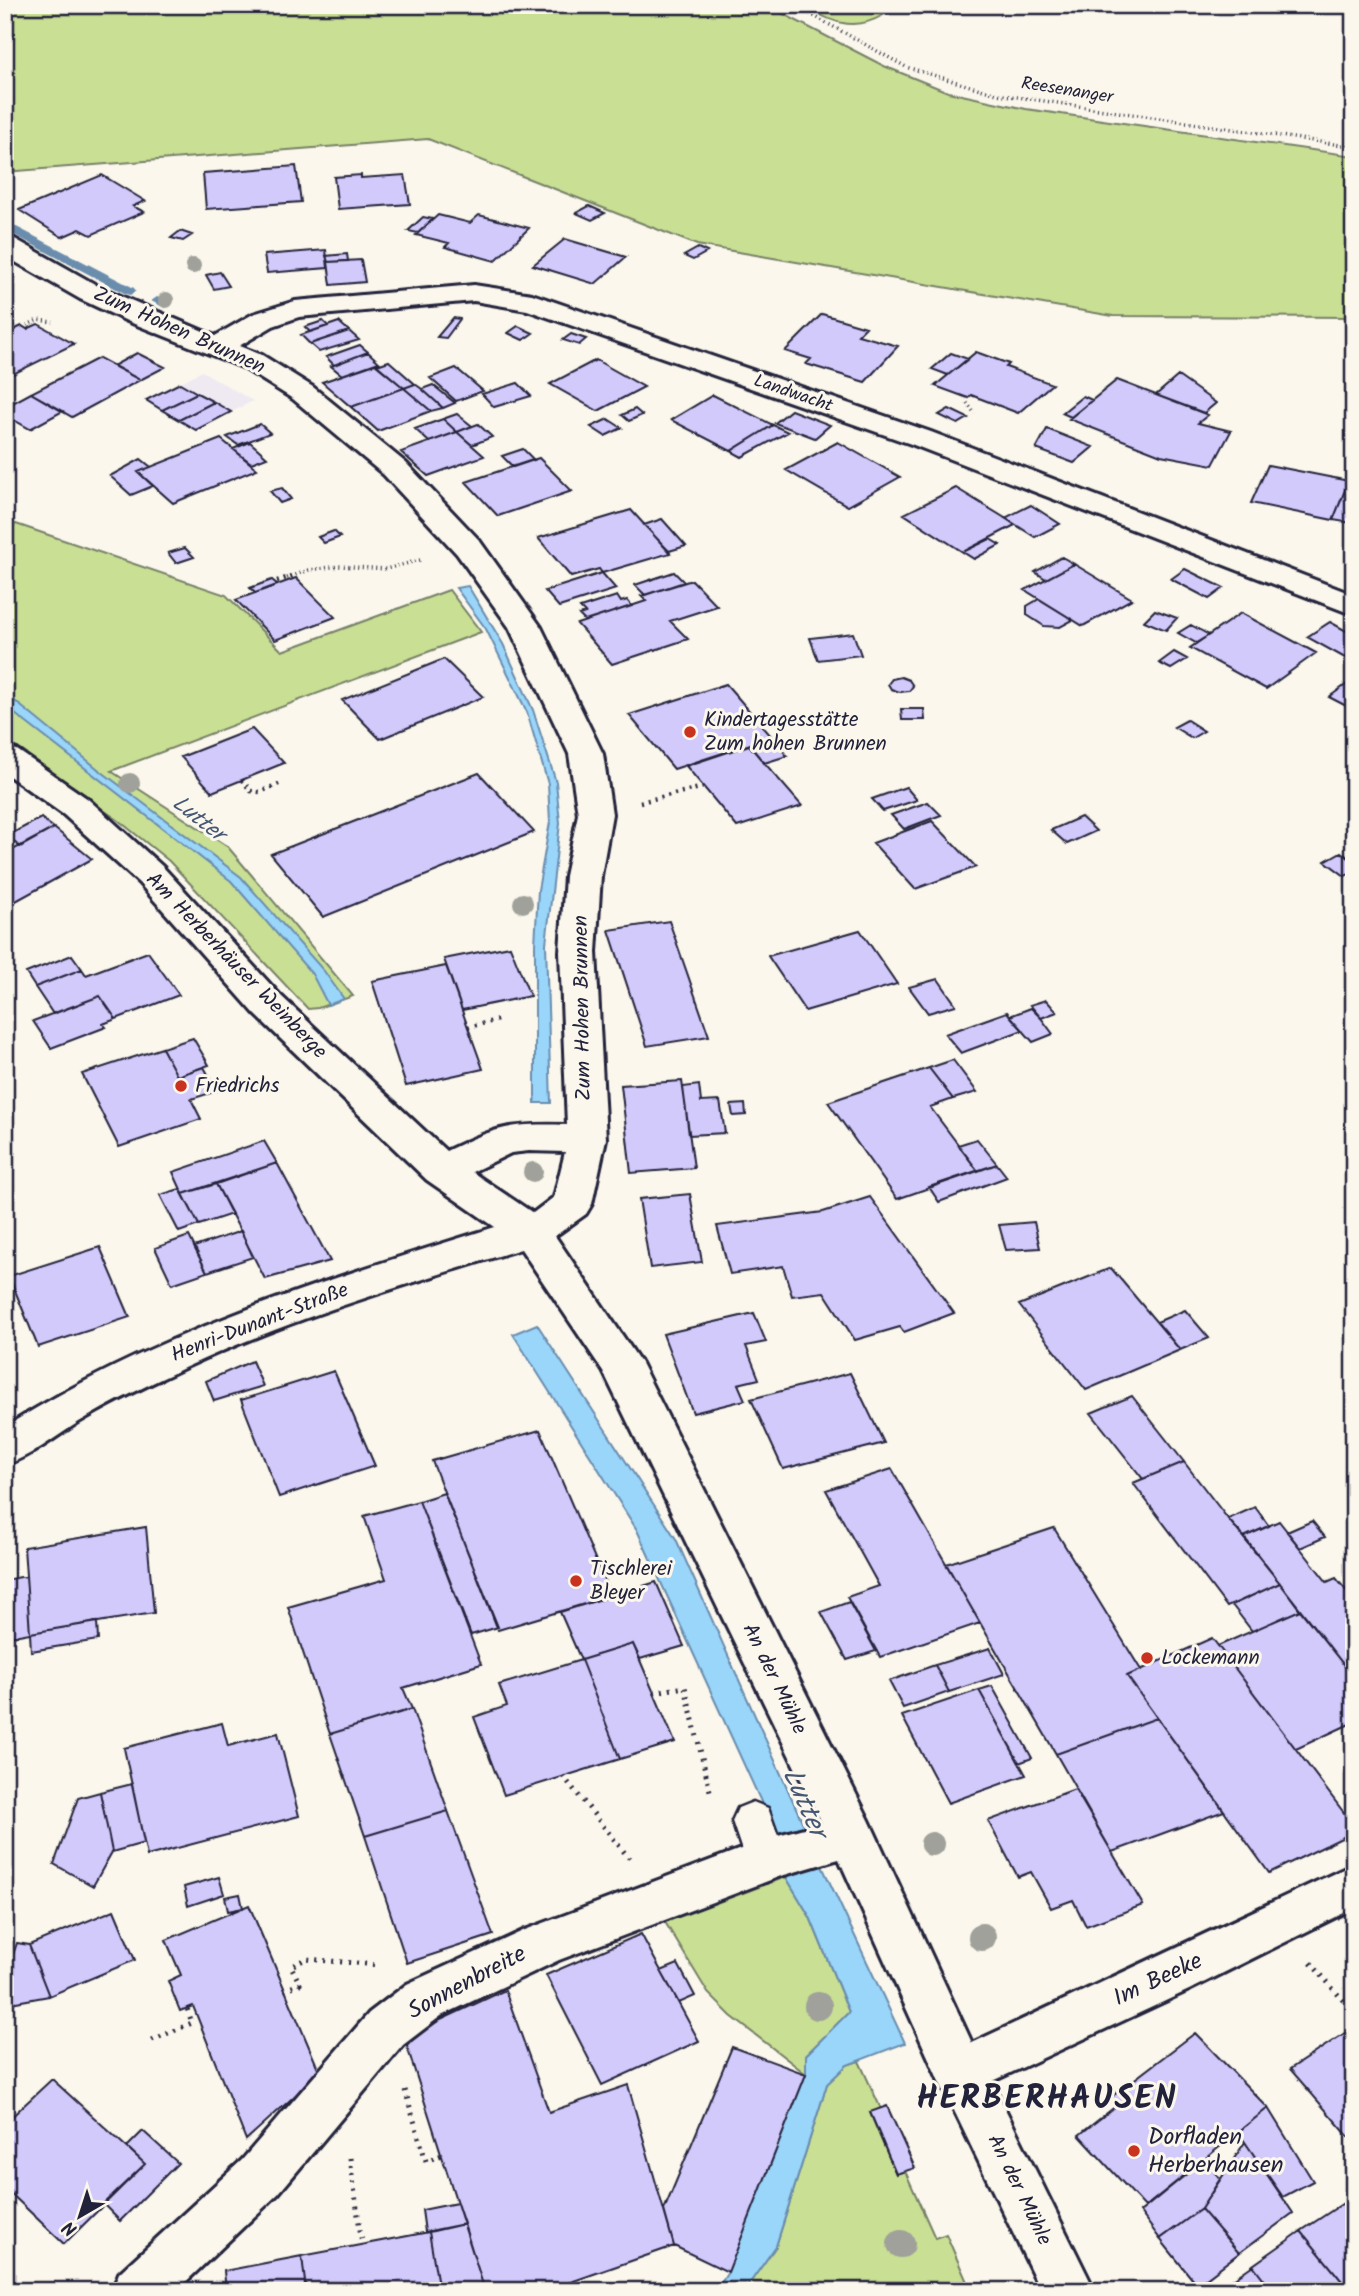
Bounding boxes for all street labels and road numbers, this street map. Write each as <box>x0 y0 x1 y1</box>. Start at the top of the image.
street label: Reesenanger <box>1019 69 1116 113</box>
street label: Zum Hohen Brunnen <box>88 278 270 384</box>
street label: Landwacht <box>749 367 837 421</box>
street label: Am Herberhäuser Weinberge <box>137 865 335 1068</box>
street label: Zum Hohen Brunnen <box>565 915 601 1101</box>
street label: Henri-Dunant-Straße <box>166 1274 354 1372</box>
street label: An der Mühle <box>733 1618 815 1741</box>
street label: Sonnenbreite <box>400 1935 534 2031</box>
street label: Im Beeke <box>1107 1942 1210 2018</box>
street label: An der Mühle <box>978 2129 1060 2252</box>

